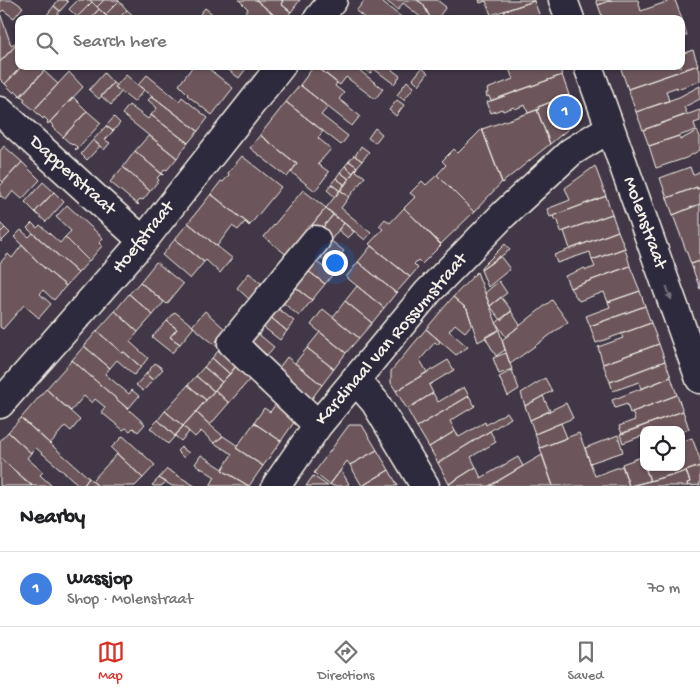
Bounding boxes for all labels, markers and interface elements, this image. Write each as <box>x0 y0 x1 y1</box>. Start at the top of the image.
search box <box>15 15 685 70</box>
icon: search <box>33 29 61 57</box>
text: Search here <box>73 31 167 54</box>
pin: 1 <box>549 93 581 131</box>
street label: Dapperstraat <box>23 130 122 222</box>
street label: Molenstraat <box>617 174 672 274</box>
street label: Hoefstraat <box>108 195 182 279</box>
street label: Kardinaal van Rossumstraat <box>311 247 475 431</box>
your location <box>322 250 348 276</box>
one-way arrow <box>665 286 673 301</box>
map controls <box>640 426 685 471</box>
button: locate <box>640 426 685 471</box>
text: Nearby <box>20 506 85 531</box>
text: Wassjop <box>67 568 132 591</box>
text: 1 <box>33 580 39 599</box>
text: 70 m <box>647 580 680 599</box>
text: Shop · Molenstraat <box>67 591 193 610</box>
tab: Map <box>97 638 125 685</box>
tab: Directions <box>318 638 375 685</box>
tab: Saved <box>568 638 603 685</box>

